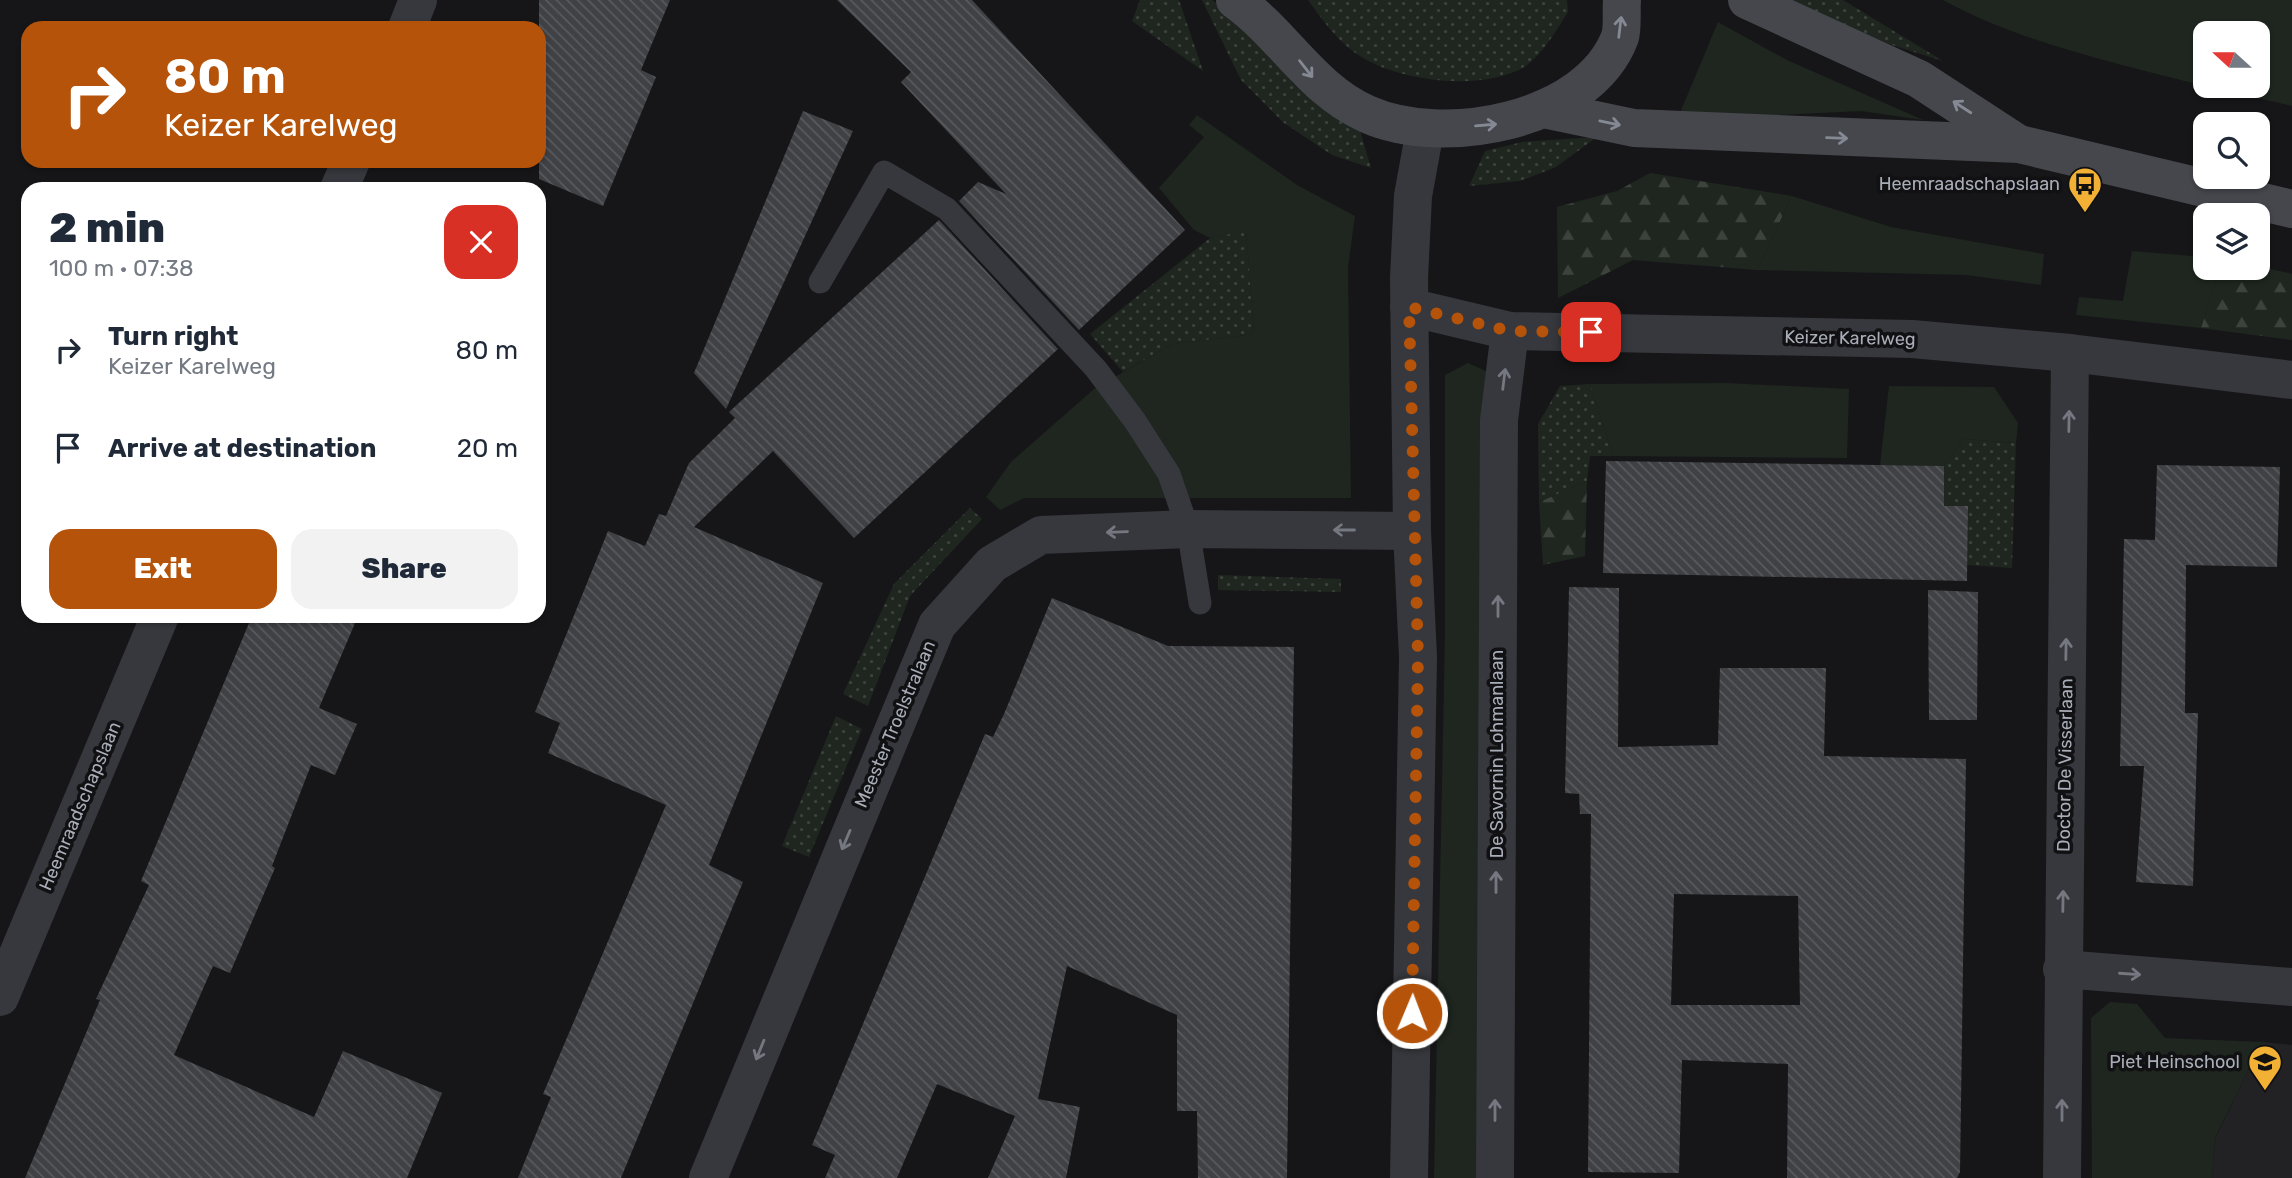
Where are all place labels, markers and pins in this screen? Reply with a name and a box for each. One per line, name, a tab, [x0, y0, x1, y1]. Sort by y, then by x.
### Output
bus stop icon: Heemraadschapslaan	[2066, 165, 2104, 214]
place label: Heemraadschapslaan	[1879, 173, 2060, 195]
pin	[1561, 302, 1621, 362]
school or university icon: Piet Heinschool	[2246, 1043, 2284, 1092]
place label: Piet Heinschool	[2109, 1051, 2240, 1073]

